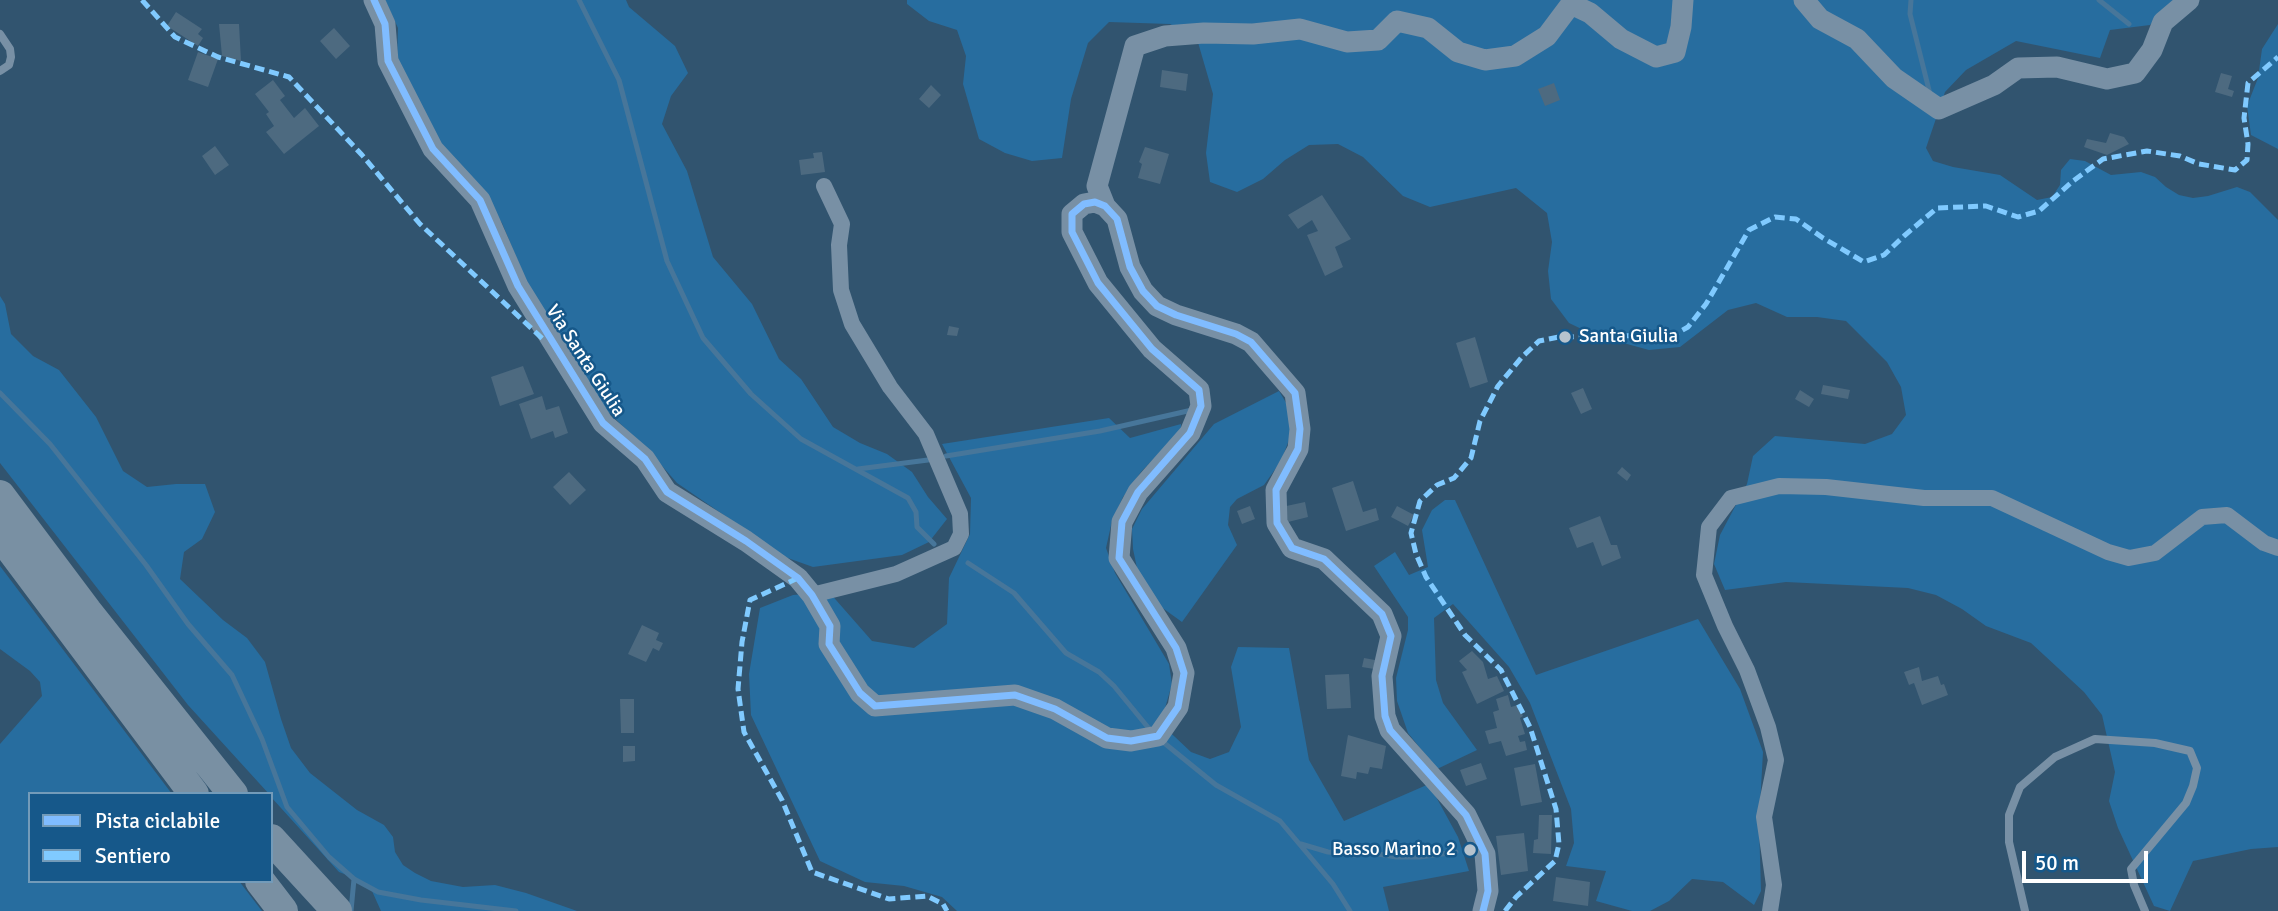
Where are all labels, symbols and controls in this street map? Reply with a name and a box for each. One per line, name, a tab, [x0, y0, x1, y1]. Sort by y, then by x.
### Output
street label: Via Santa Giulia	[540, 301, 630, 421]
place label: Santa Giulia	[1579, 326, 1678, 348]
marker: Santa Giulia	[1557, 329, 1573, 345]
legend	[28, 792, 273, 883]
text: Pista ciclabile	[95, 808, 220, 834]
scale bar	[2026, 838, 2152, 882]
place label: Basso Marino 2	[1332, 839, 1456, 861]
marker: Basso Marino 2	[1462, 842, 1478, 858]
text: Sentiero	[95, 843, 171, 869]
text: 50 m	[2035, 850, 2079, 876]

